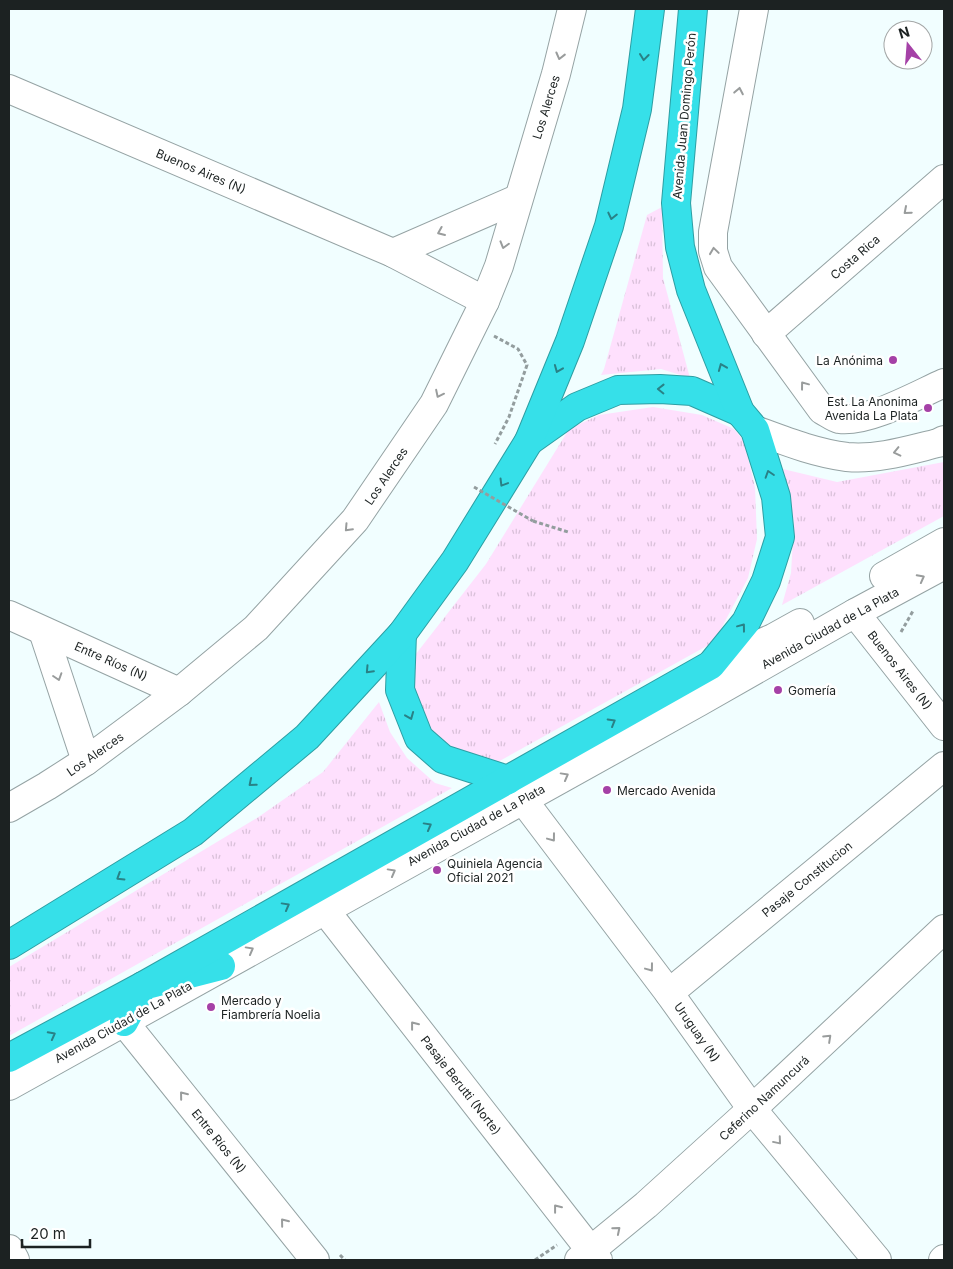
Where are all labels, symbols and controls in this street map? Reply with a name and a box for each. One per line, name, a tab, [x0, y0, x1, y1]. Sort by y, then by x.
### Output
north arrow	[883, 20, 933, 70]
text: N	[896, 22, 912, 42]
street label: Avenida Juan Domingo Perón	[669, 32, 699, 200]
one-way arrow	[555, 52, 566, 61]
one-way arrow	[639, 53, 649, 61]
street label: Los Alerces	[529, 73, 563, 141]
one-way arrow	[734, 87, 744, 96]
street label: Buenos Aires (N)	[154, 145, 248, 197]
one-way arrow	[904, 205, 913, 214]
one-way arrow	[607, 212, 618, 221]
one-way arrow	[437, 226, 446, 237]
street label: Costa Rica	[827, 231, 883, 283]
one-way arrow	[500, 241, 510, 249]
one-way arrow	[709, 247, 720, 255]
place label: La Anónima	[816, 353, 883, 368]
marker: La Anónima	[887, 354, 899, 366]
one-way arrow	[718, 363, 728, 371]
one-way arrow	[553, 365, 563, 373]
one-way arrow	[801, 381, 810, 391]
one-way arrow	[656, 384, 664, 395]
one-way arrow	[435, 389, 446, 398]
place label: Est. La Anonima Avenida La Plata	[825, 394, 918, 423]
marker: Est. La Anonima Avenida La Plata	[922, 402, 934, 414]
street label: Los Alerces	[361, 444, 411, 508]
one-way arrow	[893, 446, 902, 457]
one-way arrow	[765, 470, 775, 479]
one-way arrow	[500, 477, 510, 486]
one-way arrow	[345, 523, 354, 532]
one-way arrow	[915, 574, 924, 584]
street label: Avenida Ciudad de La Plata	[759, 584, 901, 672]
one-way arrow	[736, 623, 745, 633]
street label: Buenos Aires (N)	[865, 628, 935, 712]
street label: Entre Ríos (N)	[72, 638, 150, 684]
one-way arrow	[365, 665, 374, 674]
one-way arrow	[52, 672, 62, 681]
place label: Gomería	[788, 683, 836, 698]
marker: Gomería	[772, 684, 784, 696]
one-way arrow	[404, 711, 414, 720]
one-way arrow	[606, 718, 615, 728]
street label: Los Alerces	[64, 729, 126, 779]
one-way arrow	[559, 773, 568, 783]
one-way arrow	[249, 777, 258, 786]
street label: Avenida Ciudad de La Plata	[405, 781, 547, 869]
place label: Mercado Avenida	[617, 783, 716, 798]
marker: Mercado Avenida	[601, 784, 613, 796]
one-way arrow	[422, 822, 431, 832]
one-way arrow	[546, 832, 555, 842]
street label: Pasaje Constitucion	[759, 838, 855, 920]
place label: Quiniela Agencia Oficial 2021	[447, 856, 542, 885]
marker: Quiniela Agencia Oficial 2021	[431, 864, 443, 876]
one-way arrow	[387, 868, 396, 878]
one-way arrow	[116, 871, 125, 880]
one-way arrow	[281, 902, 290, 912]
one-way arrow	[244, 947, 253, 957]
one-way arrow	[645, 962, 653, 971]
street label: Avenida Ciudad de La Plata	[52, 978, 194, 1066]
place label: Mercado y Fiambrería Noelia	[221, 993, 320, 1022]
street label: Uruguay (N)	[671, 999, 723, 1065]
marker: Mercado y Fiambrería Noelia	[205, 1001, 217, 1013]
one-way arrow	[412, 1022, 420, 1031]
one-way arrow	[46, 1031, 55, 1041]
street label: Pasaje Berutti (Norte)	[418, 1033, 504, 1137]
one-way arrow	[822, 1035, 831, 1044]
street label: Ceferino Namuncurá	[716, 1052, 812, 1144]
one-way arrow	[180, 1092, 188, 1101]
street label: Entre Ríos (N)	[189, 1106, 249, 1176]
one-way arrow	[773, 1135, 782, 1144]
one-way arrow	[555, 1205, 563, 1214]
scale bar	[22, 1216, 90, 1248]
one-way arrow	[282, 1219, 290, 1228]
text: 20 m	[30, 1224, 66, 1243]
one-way arrow	[611, 1227, 620, 1236]

